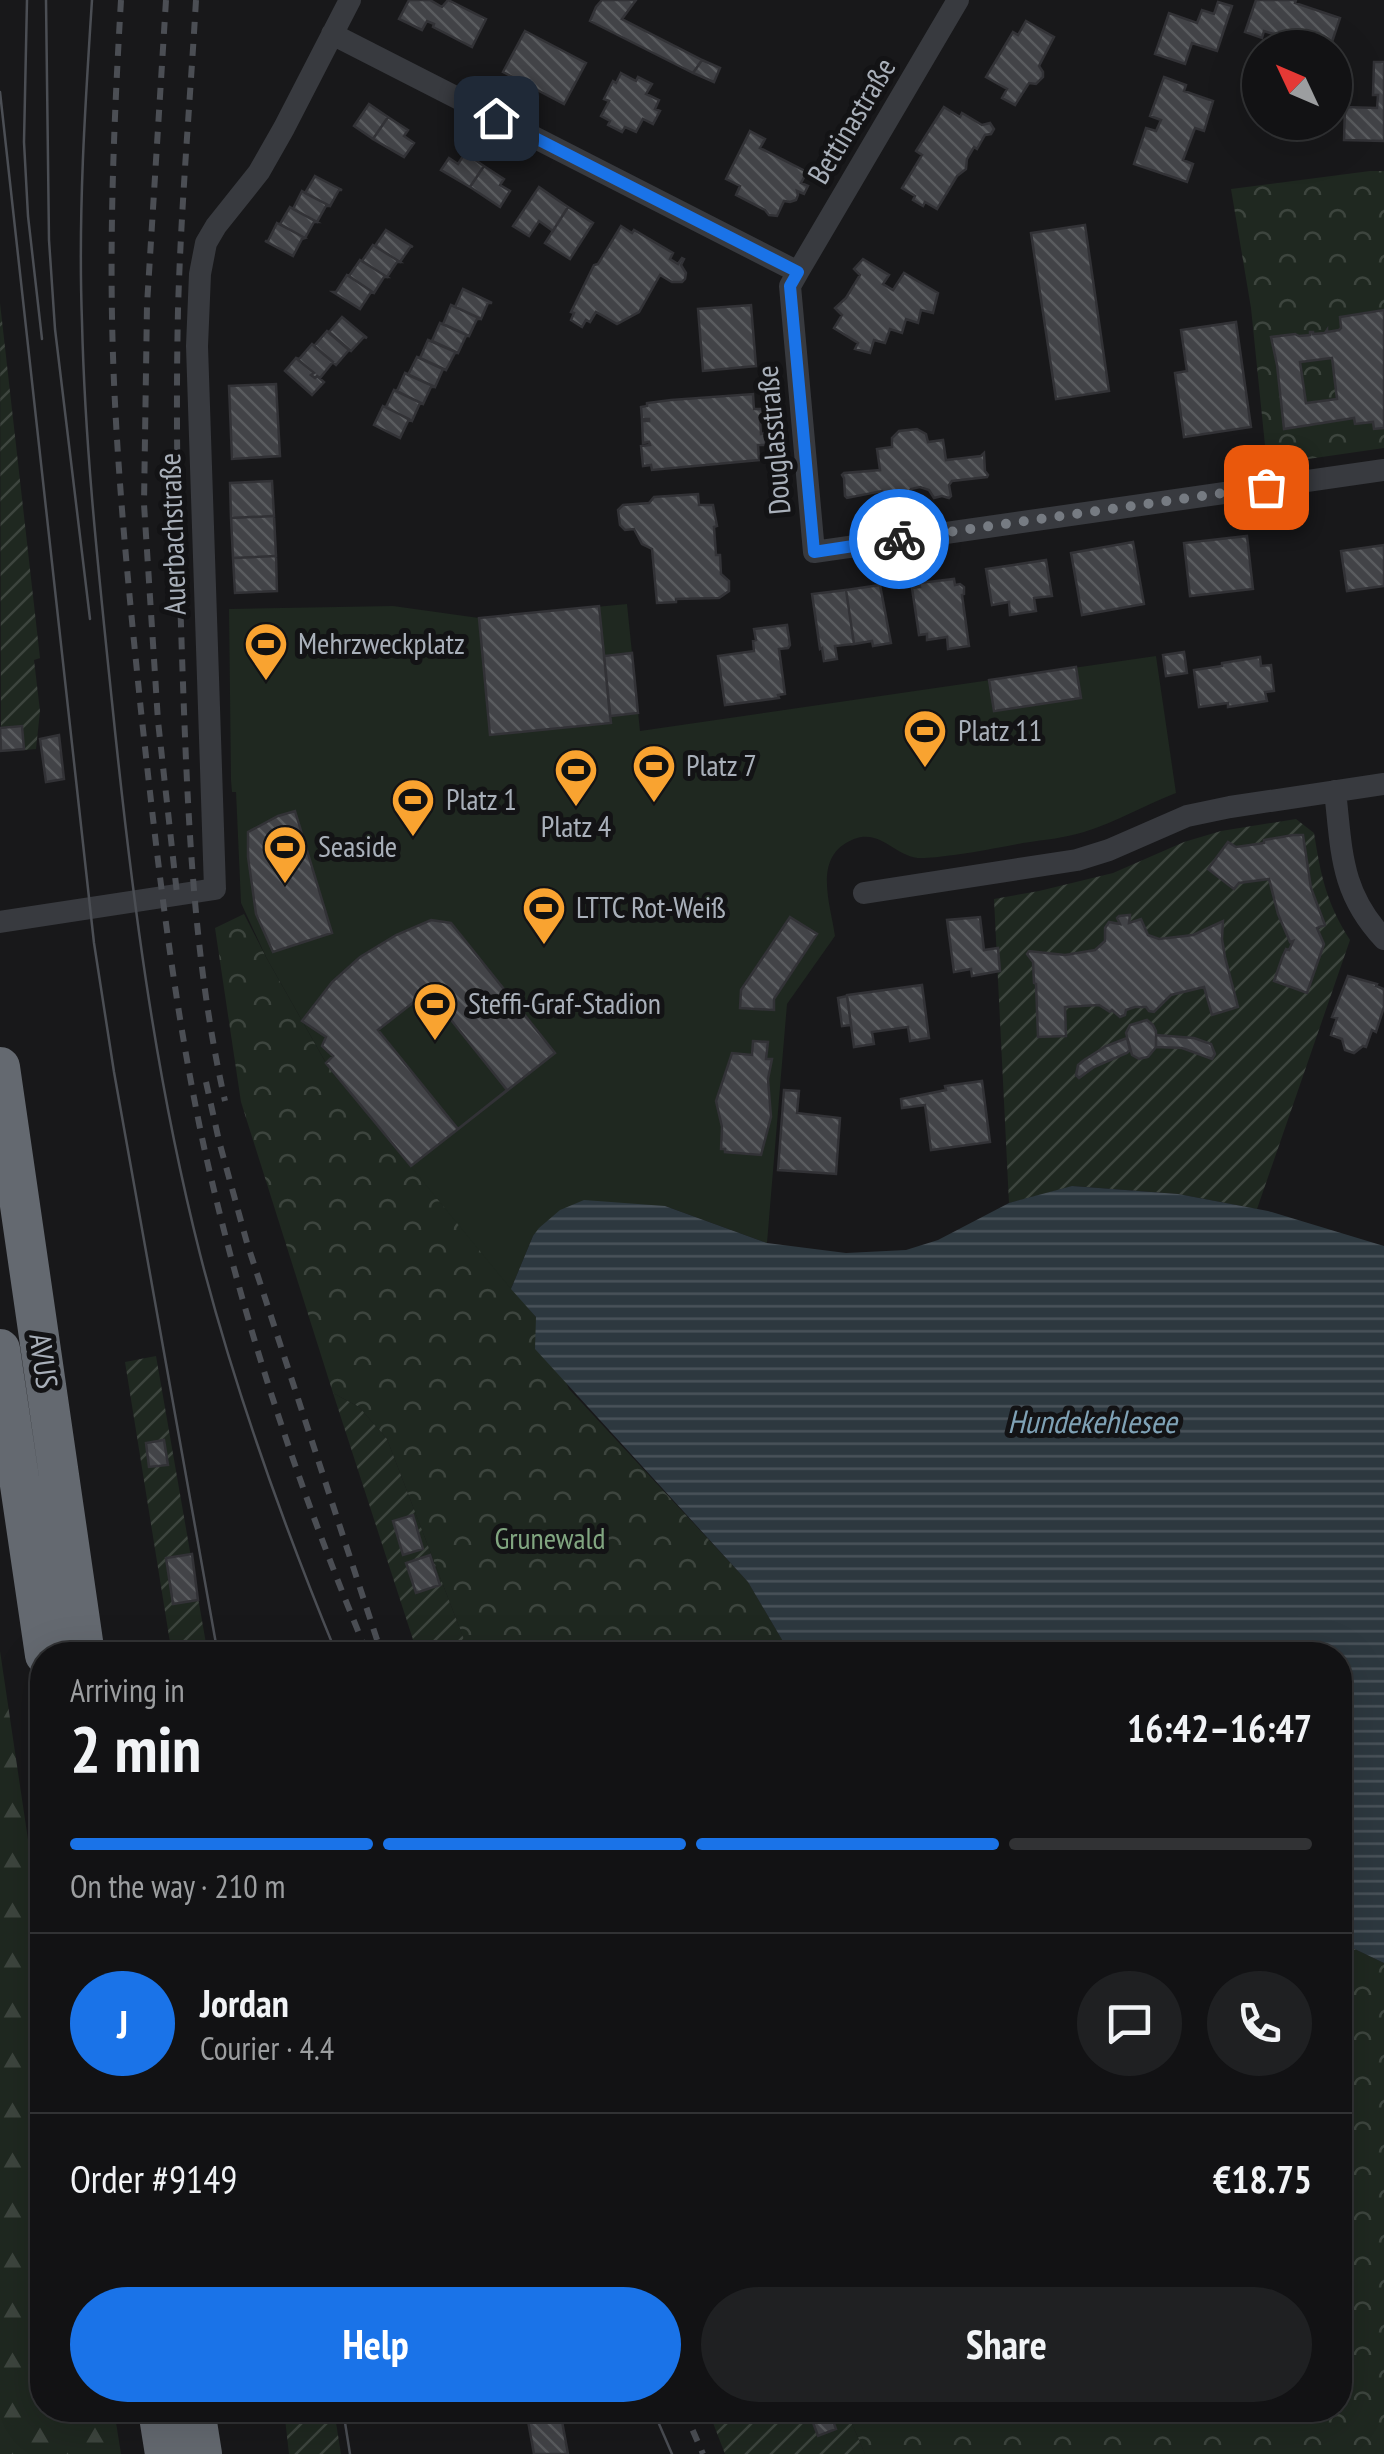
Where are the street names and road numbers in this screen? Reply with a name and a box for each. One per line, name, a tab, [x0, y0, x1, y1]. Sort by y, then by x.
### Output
street label: Bettinastraße	[798, 50, 904, 190]
street label: Douglasstraße	[747, 364, 798, 516]
street label: Auerbachstraße	[149, 452, 194, 616]
street label: AVUS	[21, 1331, 68, 1391]

